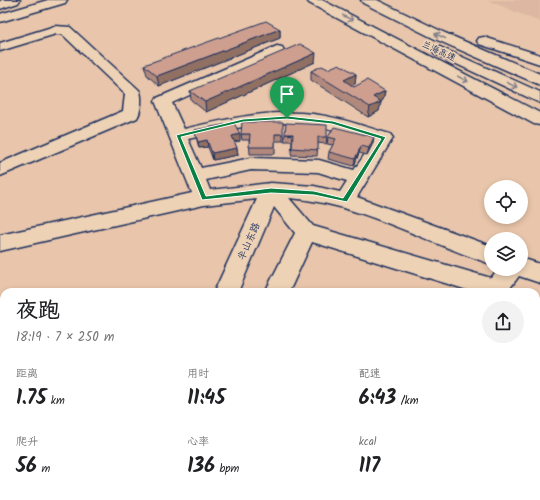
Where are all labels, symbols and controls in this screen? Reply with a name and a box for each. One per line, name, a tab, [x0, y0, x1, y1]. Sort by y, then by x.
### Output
one-way arrow	[342, 15, 354, 23]
one-way arrow	[435, 32, 447, 39]
street label: 兰海高速	[419, 37, 458, 66]
one-way arrow	[456, 76, 468, 83]
pin	[270, 77, 304, 118]
one-way arrow	[506, 82, 518, 89]
icon: arrive	[276, 83, 298, 105]
map controls	[484, 180, 528, 276]
button: locate	[484, 180, 528, 224]
street label: 半山东路	[233, 220, 264, 263]
button: layers	[484, 232, 528, 276]
text: 夜跑	[16, 294, 60, 329]
button: share	[482, 301, 524, 343]
text: 18:19 · 7 × 250 m	[16, 327, 114, 348]
text: 距离	[16, 365, 38, 383]
text: 用时	[187, 365, 209, 383]
text: 配速	[359, 365, 381, 383]
text: 1.75	[16, 383, 46, 415]
text: 11:45	[187, 383, 225, 415]
text: 6:43	[359, 383, 396, 415]
text: km	[46, 392, 65, 410]
text: /km	[396, 392, 419, 410]
text: 爬升	[16, 433, 38, 451]
text: 心率	[187, 433, 209, 451]
text: kcal	[359, 433, 377, 451]
text: 56	[16, 451, 37, 483]
text: 136	[187, 451, 215, 483]
text: 117	[359, 451, 380, 483]
text: m	[37, 460, 50, 478]
text: bpm	[215, 460, 239, 478]

